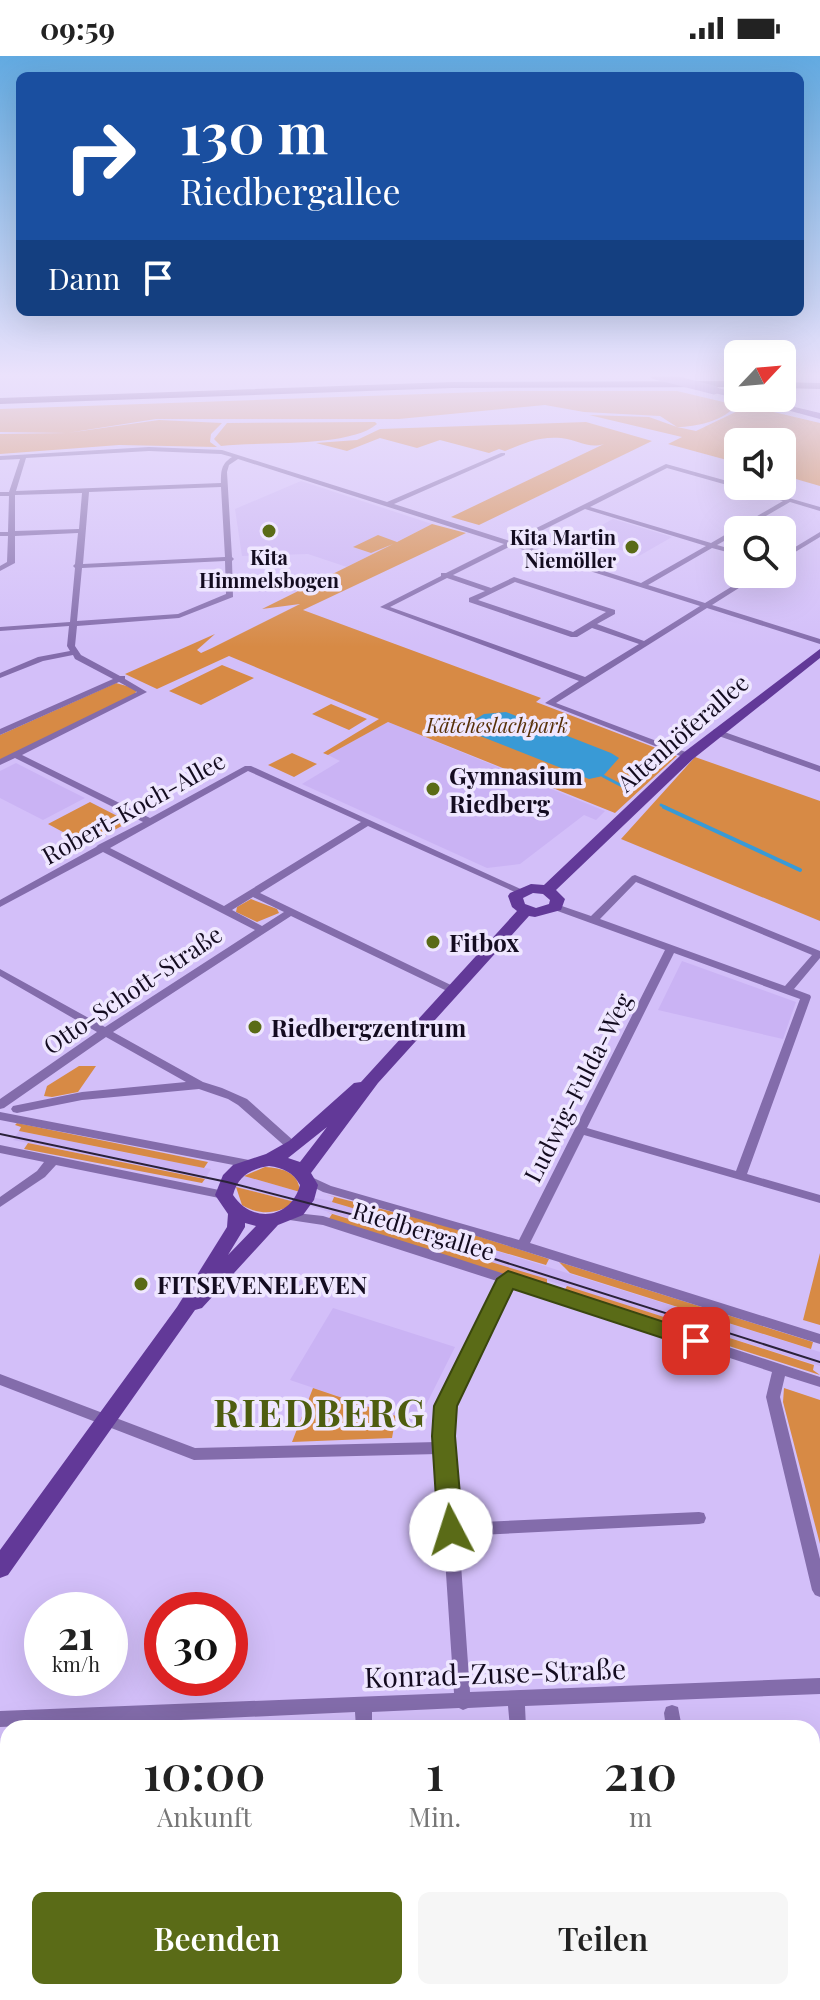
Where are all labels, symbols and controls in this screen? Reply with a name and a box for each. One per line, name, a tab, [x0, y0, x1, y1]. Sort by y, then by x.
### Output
text: 09:59	[40, 8, 115, 48]
text: 130 m	[180, 94, 328, 169]
icon: right	[48, 104, 152, 208]
text: Riedbergallee	[180, 166, 401, 214]
icon: arrive	[136, 256, 180, 300]
text: Dann	[48, 258, 120, 298]
north arrow	[724, 340, 796, 412]
map controls	[724, 340, 796, 588]
button: sound	[724, 428, 796, 500]
button: search	[724, 516, 796, 588]
marker: Kita Himmelsbogen	[260, 522, 278, 540]
place label: Kita Martin Niemöller	[510, 523, 617, 573]
marker: Kita Martin Niemöller	[623, 538, 641, 556]
place label: Kita Himmelsbogen	[199, 543, 340, 593]
street label: Altenhöferallee	[609, 666, 755, 799]
park label: Kätcheslachpark	[425, 711, 568, 738]
street label: Robert-Koch-Allee	[36, 743, 230, 871]
place label: Gymnasium Riedberg	[449, 759, 583, 819]
marker: Gymnasium Riedberg	[424, 780, 442, 798]
street label: Otto-Schott-Straße	[36, 917, 228, 1061]
place label: Fitbox	[449, 926, 519, 958]
marker: Fitbox	[424, 933, 442, 951]
street label: Ludwig-Fulda-Weg	[515, 987, 639, 1187]
place label: Riedbergzentrum	[271, 1011, 466, 1043]
marker: Riedbergzentrum	[246, 1018, 264, 1036]
street label: Riedbergallee	[349, 1193, 499, 1267]
place label: FITSEVENELEVEN	[157, 1268, 367, 1300]
marker: FITSEVENELEVEN	[132, 1275, 150, 1293]
pin	[662, 1307, 730, 1375]
icon: arrive	[674, 1319, 718, 1363]
district label: RIEDBERG	[213, 1386, 427, 1437]
position arrow	[409, 1488, 493, 1572]
speed limit sign: 30	[144, 1592, 248, 1696]
text: 21	[58, 1607, 94, 1660]
street label: Konrad-Zuse-Straße	[363, 1649, 627, 1695]
text: km/h	[52, 1650, 100, 1677]
text: 10:00	[143, 1739, 266, 1803]
text: 1	[426, 1739, 444, 1803]
text: 210	[604, 1739, 677, 1803]
text: Ankunft	[157, 1799, 252, 1834]
text: Min.	[409, 1799, 461, 1834]
text: m	[629, 1799, 652, 1834]
button: Beenden	[32, 1892, 402, 1984]
button: Teilen	[418, 1892, 788, 1984]

